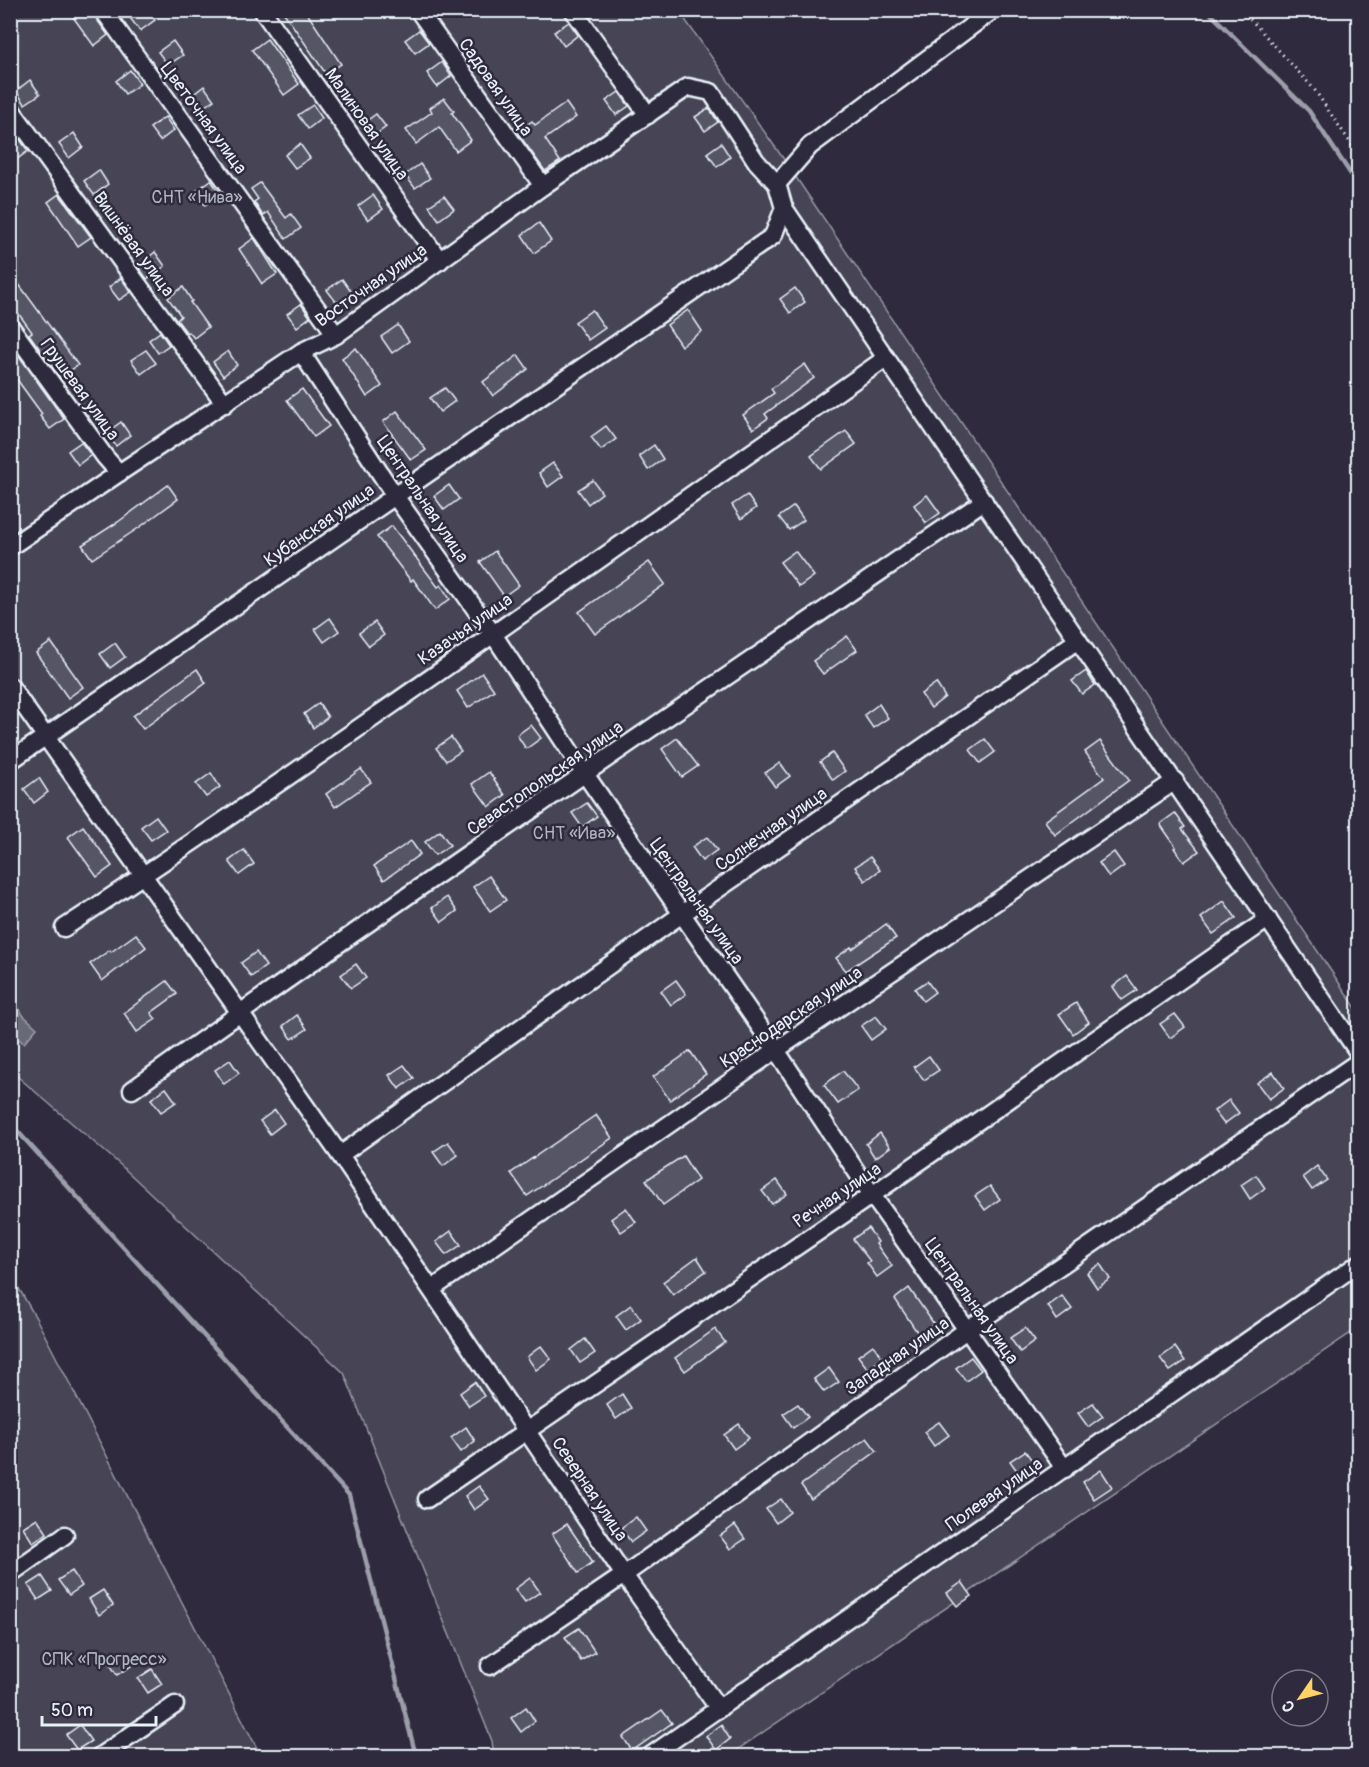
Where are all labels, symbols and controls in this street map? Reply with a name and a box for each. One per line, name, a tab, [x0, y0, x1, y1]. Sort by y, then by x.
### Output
street label: Садовая улица	[453, 34, 538, 141]
street label: Цветочная улица	[155, 58, 252, 179]
street label: Малиновая улица	[319, 64, 414, 185]
park label: СНТ «Нива»	[151, 186, 243, 209]
street label: Вишнёвая улица	[88, 187, 179, 301]
street label: Восточная улица	[311, 238, 432, 332]
street label: Грушевая улица	[35, 334, 124, 445]
street label: Центральная улица	[371, 431, 474, 567]
street label: Кубанская улица	[260, 479, 379, 572]
street label: Казачья улица	[414, 588, 517, 670]
street label: Севастопольская улица	[463, 716, 628, 841]
street label: Солнечная улица	[711, 782, 832, 877]
park label: СНТ «Ива»	[533, 822, 615, 845]
street label: Центральная улица	[644, 834, 749, 969]
street label: Краснодарская улица	[716, 961, 867, 1074]
street label: Речная улица	[789, 1158, 886, 1233]
street label: Центральная улица	[919, 1234, 1024, 1369]
street label: Западная улица	[841, 1312, 954, 1401]
street label: Северная улица	[546, 1433, 633, 1546]
street label: Полевая улица	[941, 1453, 1047, 1536]
park label: СПК «Прогресс»	[42, 1648, 167, 1671]
north arrow	[1270, 1668, 1330, 1728]
scale bar	[42, 1689, 156, 1727]
text: С	[1277, 1696, 1300, 1716]
text: 50 m	[51, 1699, 93, 1722]

